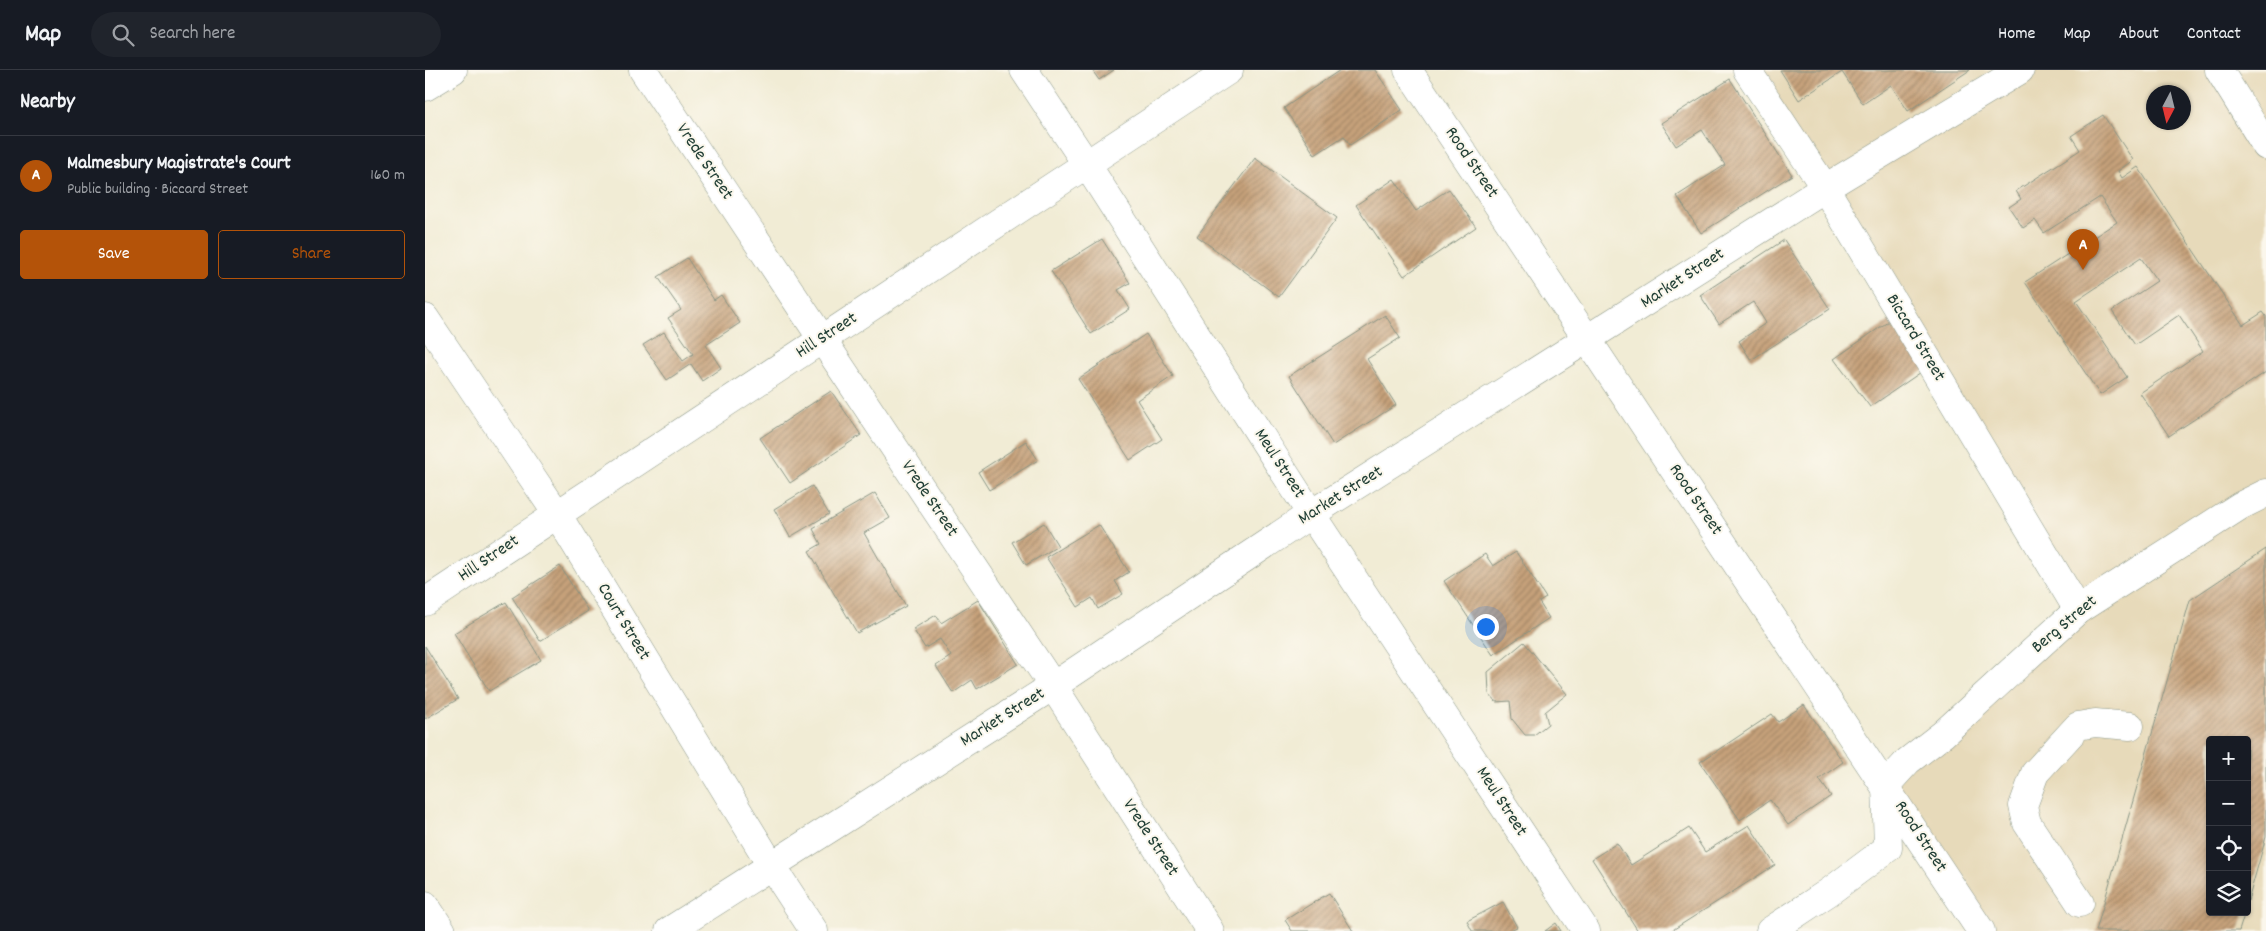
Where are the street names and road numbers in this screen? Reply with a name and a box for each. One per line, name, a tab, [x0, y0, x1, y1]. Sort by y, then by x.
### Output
street label: Vrede Street	[669, 119, 739, 206]
street label: Rood Street	[1438, 122, 1504, 204]
street label: Market Street	[1636, 242, 1730, 315]
street label: Biccard Street	[1879, 290, 1951, 387]
street label: Hill Street	[791, 307, 863, 365]
street label: Meul Street	[1247, 424, 1311, 504]
street label: Vrede Street	[894, 456, 964, 543]
street label: Rood Street	[1662, 459, 1728, 541]
street label: Market Street	[1294, 460, 1388, 532]
street label: Hill Street	[453, 529, 525, 589]
street label: Court Street	[590, 579, 656, 666]
street label: Berg Street	[2027, 590, 2104, 660]
street label: Market Street	[956, 682, 1050, 754]
street label: Meul Street	[1469, 762, 1533, 842]
street label: Vrede Street	[1116, 795, 1184, 882]
street label: Rood Street	[1887, 796, 1953, 878]

